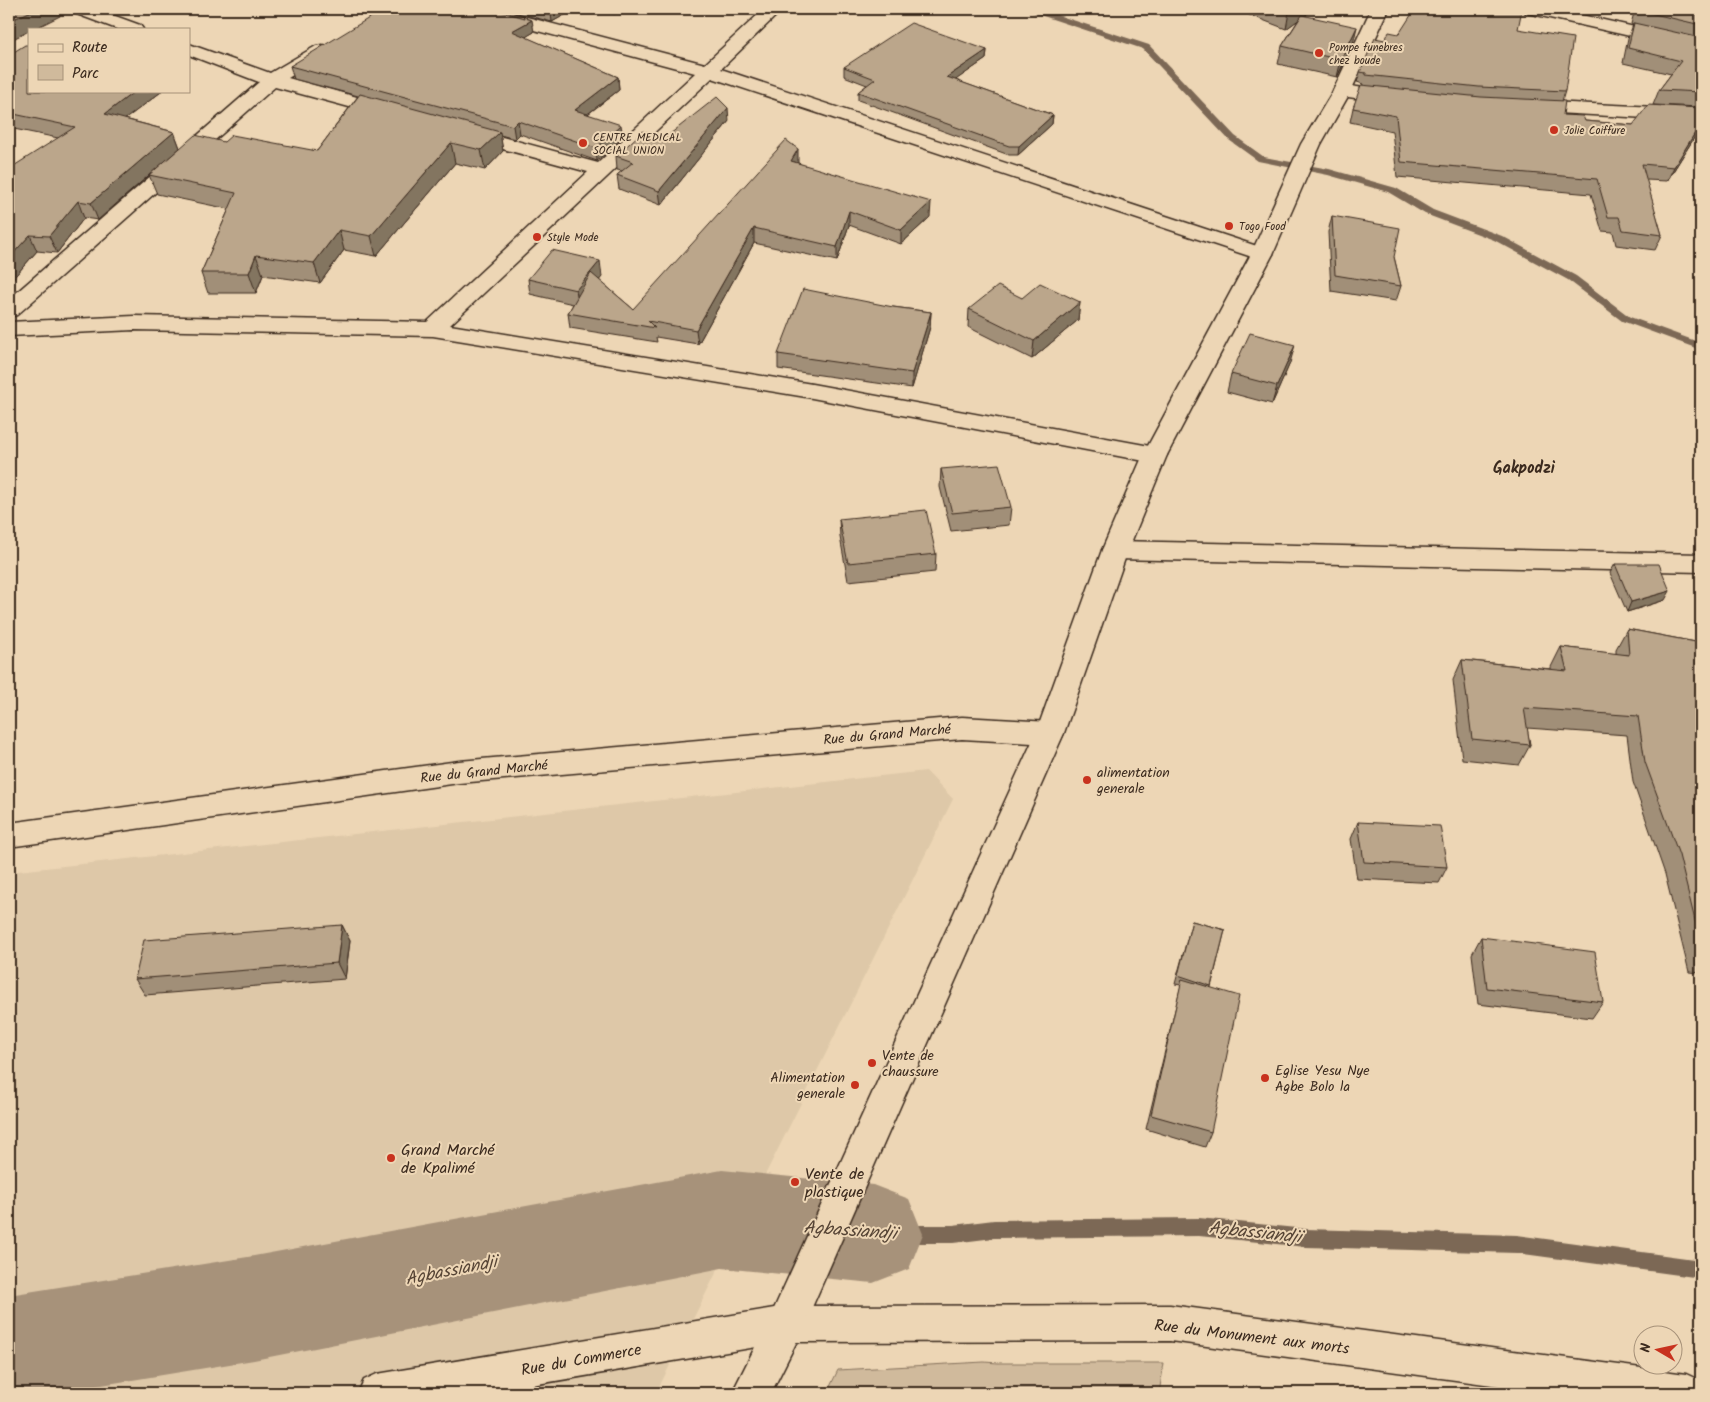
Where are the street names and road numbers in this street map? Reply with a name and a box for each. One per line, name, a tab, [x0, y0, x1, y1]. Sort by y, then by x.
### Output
street label: Rue du Grand Marché	[822, 718, 953, 752]
street label: Rue du Grand Marché	[419, 754, 550, 790]
street label: Rue du Monument aux morts	[1153, 1313, 1351, 1362]
street label: Rue du Commerce	[519, 1338, 643, 1383]

